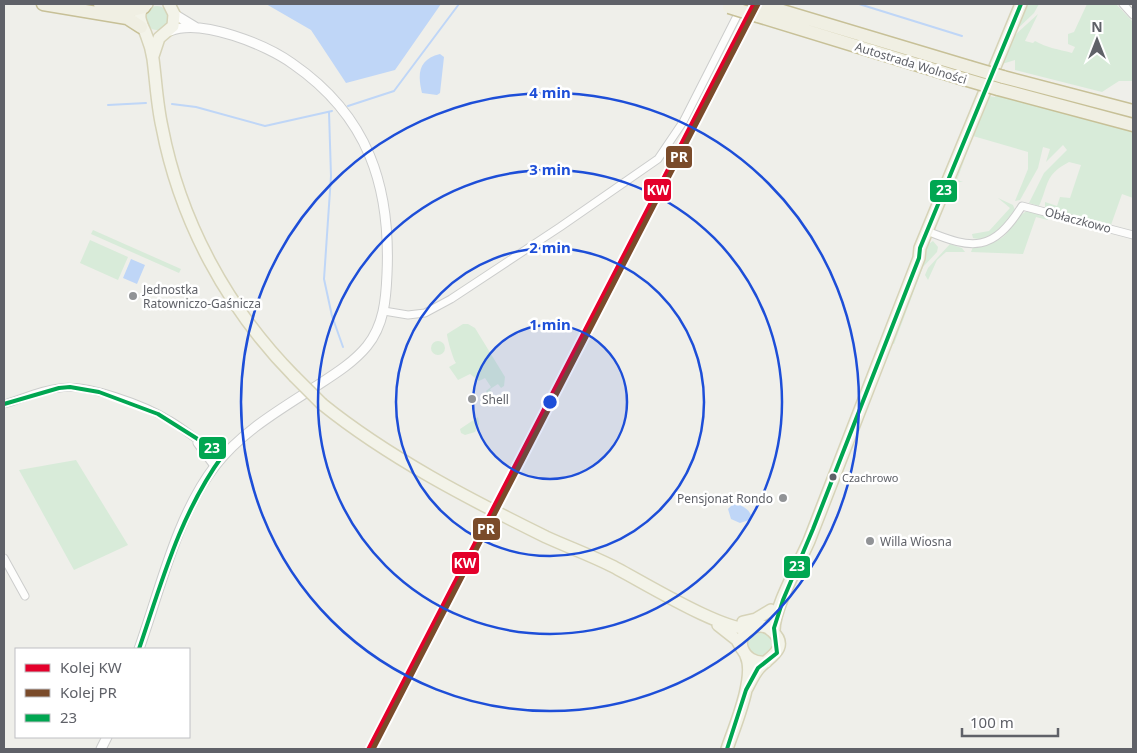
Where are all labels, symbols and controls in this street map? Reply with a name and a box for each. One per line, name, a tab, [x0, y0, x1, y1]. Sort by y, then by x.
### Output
north arrow	[1072, 15, 1122, 65]
text: N	[1091, 17, 1103, 36]
street label: Autostrada Wolności	[853, 38, 969, 88]
text: 4 min	[529, 82, 571, 102]
line badge: PR	[665, 145, 693, 169]
text: PR	[670, 147, 689, 166]
text: 3 min	[529, 159, 571, 179]
line badge: KW	[643, 178, 672, 202]
line badge: 23	[929, 179, 958, 203]
text: KW	[647, 180, 670, 199]
text: 23	[936, 180, 952, 199]
street label: Obłaczkowo	[1043, 203, 1113, 237]
text: 2 min	[529, 237, 571, 257]
place label: Jednostka Ratowniczo-Gaśnicza	[142, 281, 261, 312]
marker: Jednostka Ratowniczo-Gaśnicza	[127, 290, 139, 302]
text: 1 min	[529, 314, 571, 334]
place label: Shell	[482, 391, 509, 408]
marker: Shell	[466, 393, 478, 405]
centre of rings	[541, 393, 559, 411]
line badge: 23	[198, 436, 227, 460]
text: 23	[204, 438, 220, 457]
place label: Czachrowo	[842, 470, 899, 485]
marker: Czachrowo	[828, 472, 838, 482]
place label: Pensjonat Rondo	[677, 490, 773, 507]
marker: Pensjonat Rondo	[777, 492, 789, 504]
line badge: PR	[472, 517, 501, 541]
text: PR	[477, 519, 496, 538]
place label: Willa Wiosna	[880, 533, 952, 550]
marker: Willa Wiosna	[864, 535, 876, 547]
line badge: KW	[451, 551, 480, 575]
text: KW	[454, 553, 477, 572]
line badge: 23	[783, 555, 811, 579]
text: 23	[789, 556, 805, 575]
legend	[15, 648, 190, 738]
text: Kolej KW	[60, 657, 122, 677]
text: Kolej PR	[60, 682, 118, 702]
scale bar	[962, 706, 1058, 738]
text: 23	[60, 707, 77, 727]
text: 100 m	[970, 712, 1014, 732]

